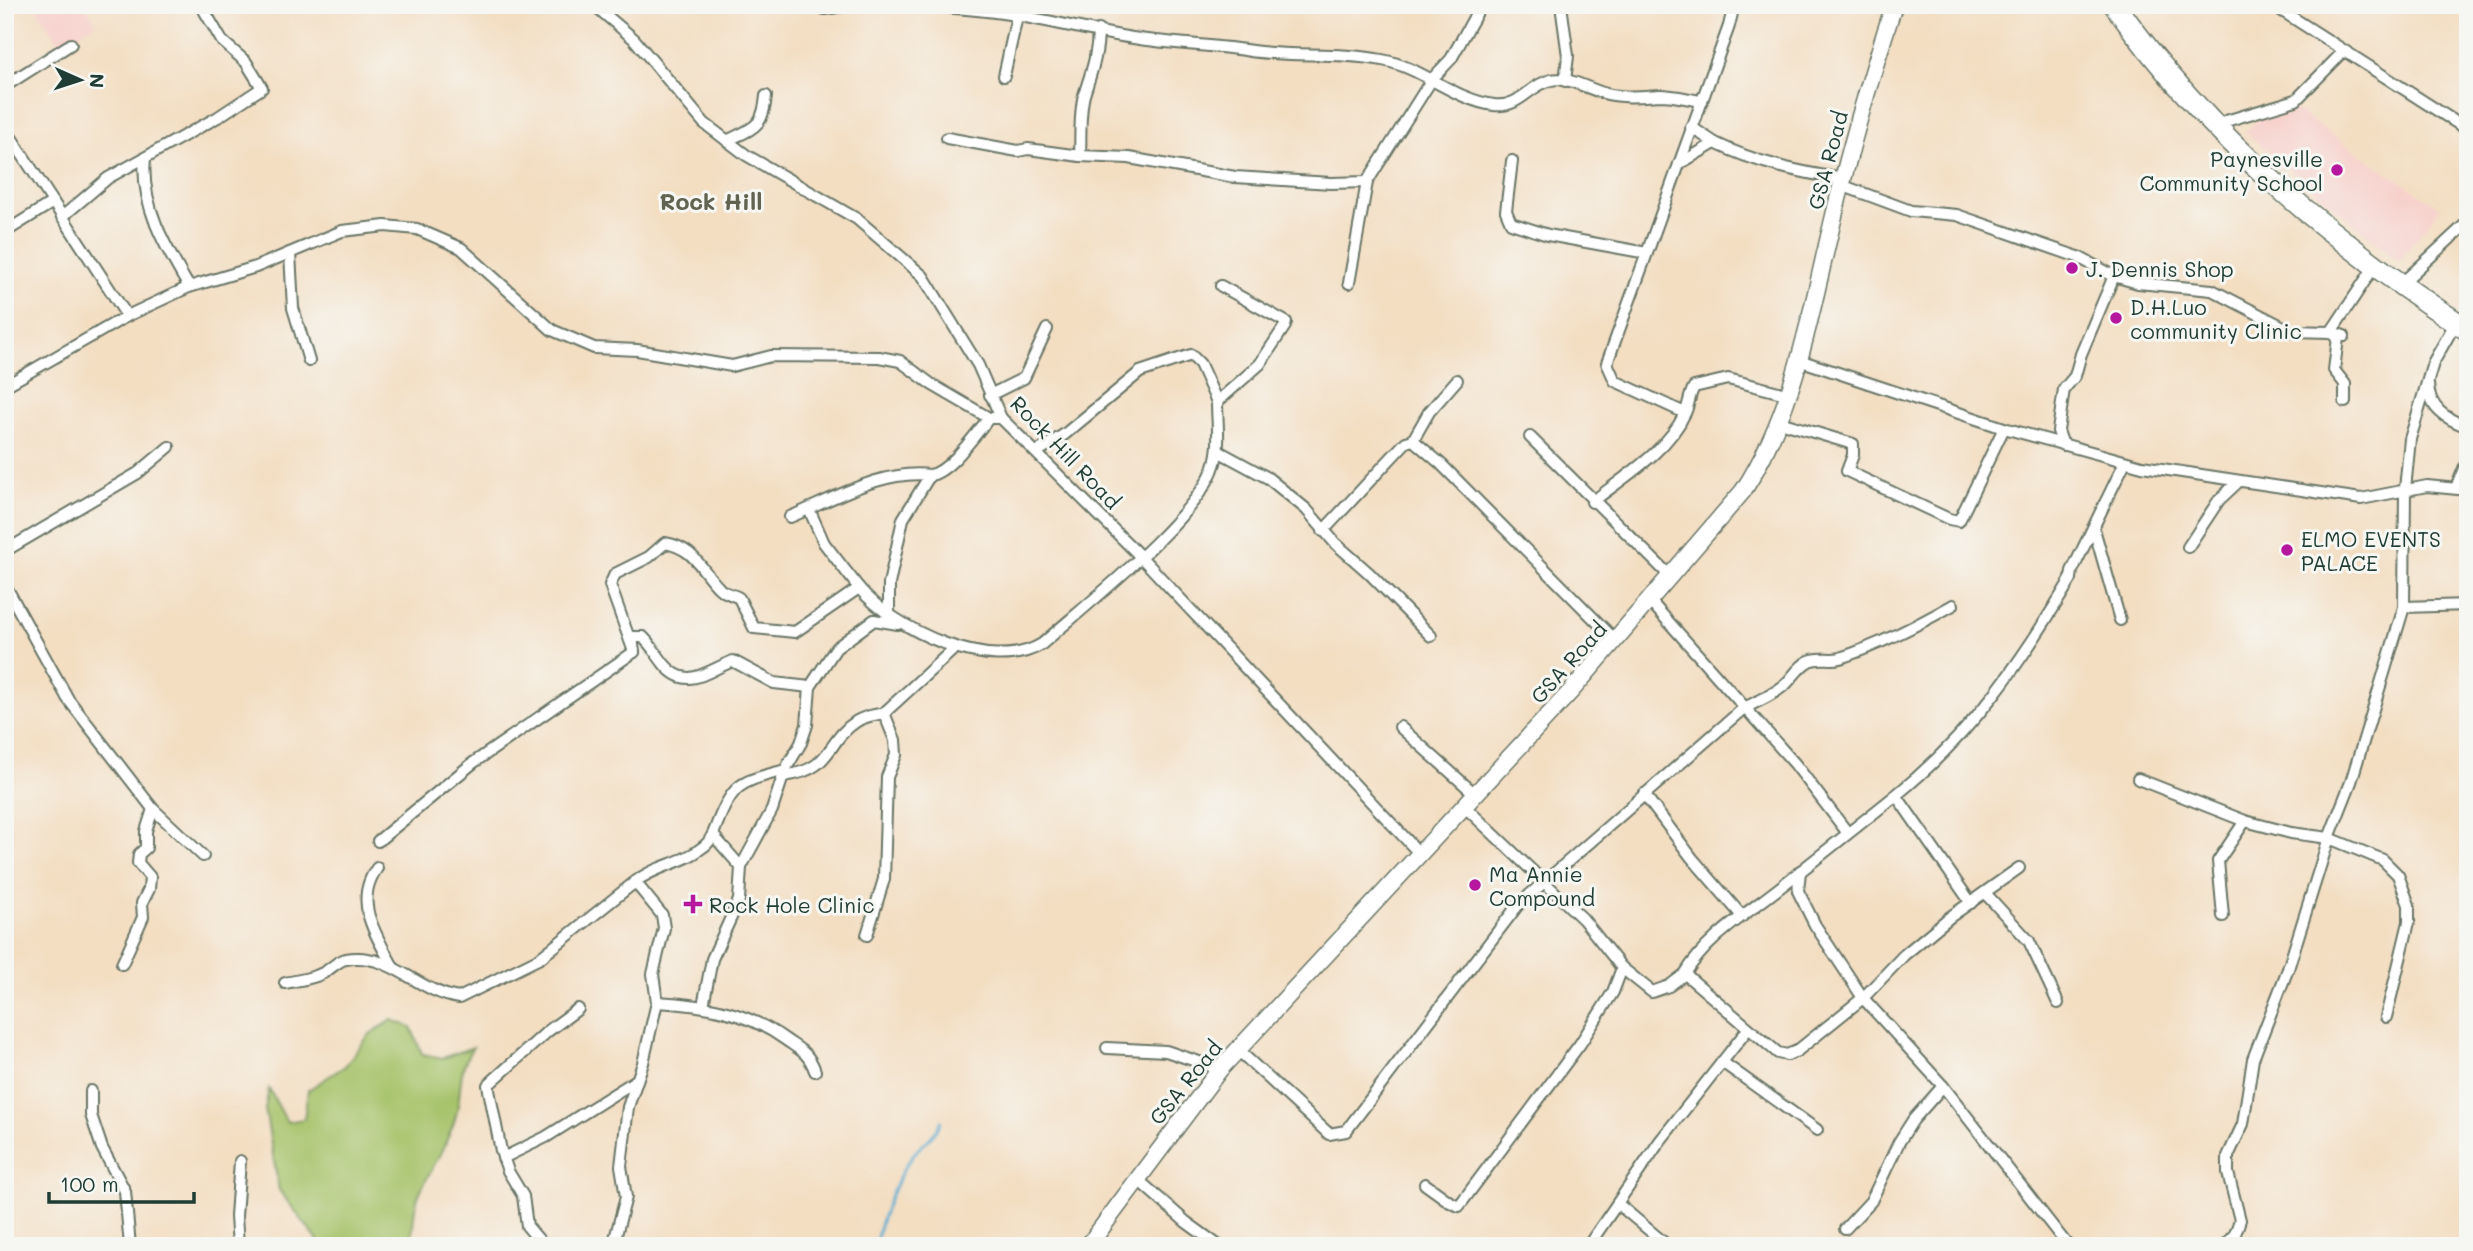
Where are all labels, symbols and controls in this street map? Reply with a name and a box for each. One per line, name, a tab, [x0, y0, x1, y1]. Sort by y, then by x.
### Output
north arrow	[46, 46, 116, 116]
text: N	[85, 73, 110, 89]
street label: GSA Road	[1801, 108, 1853, 212]
place label: Paynesville Community School	[2139, 145, 2323, 196]
marker: Paynesville Community School	[2329, 162, 2345, 178]
district label: Rock Hill	[659, 186, 763, 216]
place label: J. Dennis Shop	[2086, 255, 2234, 282]
marker: J. Dennis Shop	[2064, 260, 2080, 276]
place label: D.H.Luo community Clinic	[2130, 293, 2302, 344]
marker: D.H.Luo community Clinic	[2108, 310, 2124, 326]
street label: Rock Hill Road	[1005, 390, 1127, 514]
place label: ELMO EVENTS PALACE	[2301, 525, 2441, 576]
marker: ELMO EVENTS PALACE	[2279, 542, 2295, 558]
street label: GSA Road	[1524, 615, 1612, 709]
place label: Ma Annie Compound	[1489, 860, 1595, 911]
marker: Ma Annie Compound	[1467, 877, 1483, 893]
place label: Rock Hole Clinic	[709, 891, 875, 918]
marker: Rock Hole Clinic	[683, 894, 703, 914]
street label: GSA Road	[1143, 1034, 1227, 1130]
scale bar	[49, 1160, 194, 1204]
text: 100 m	[60, 1170, 119, 1197]

